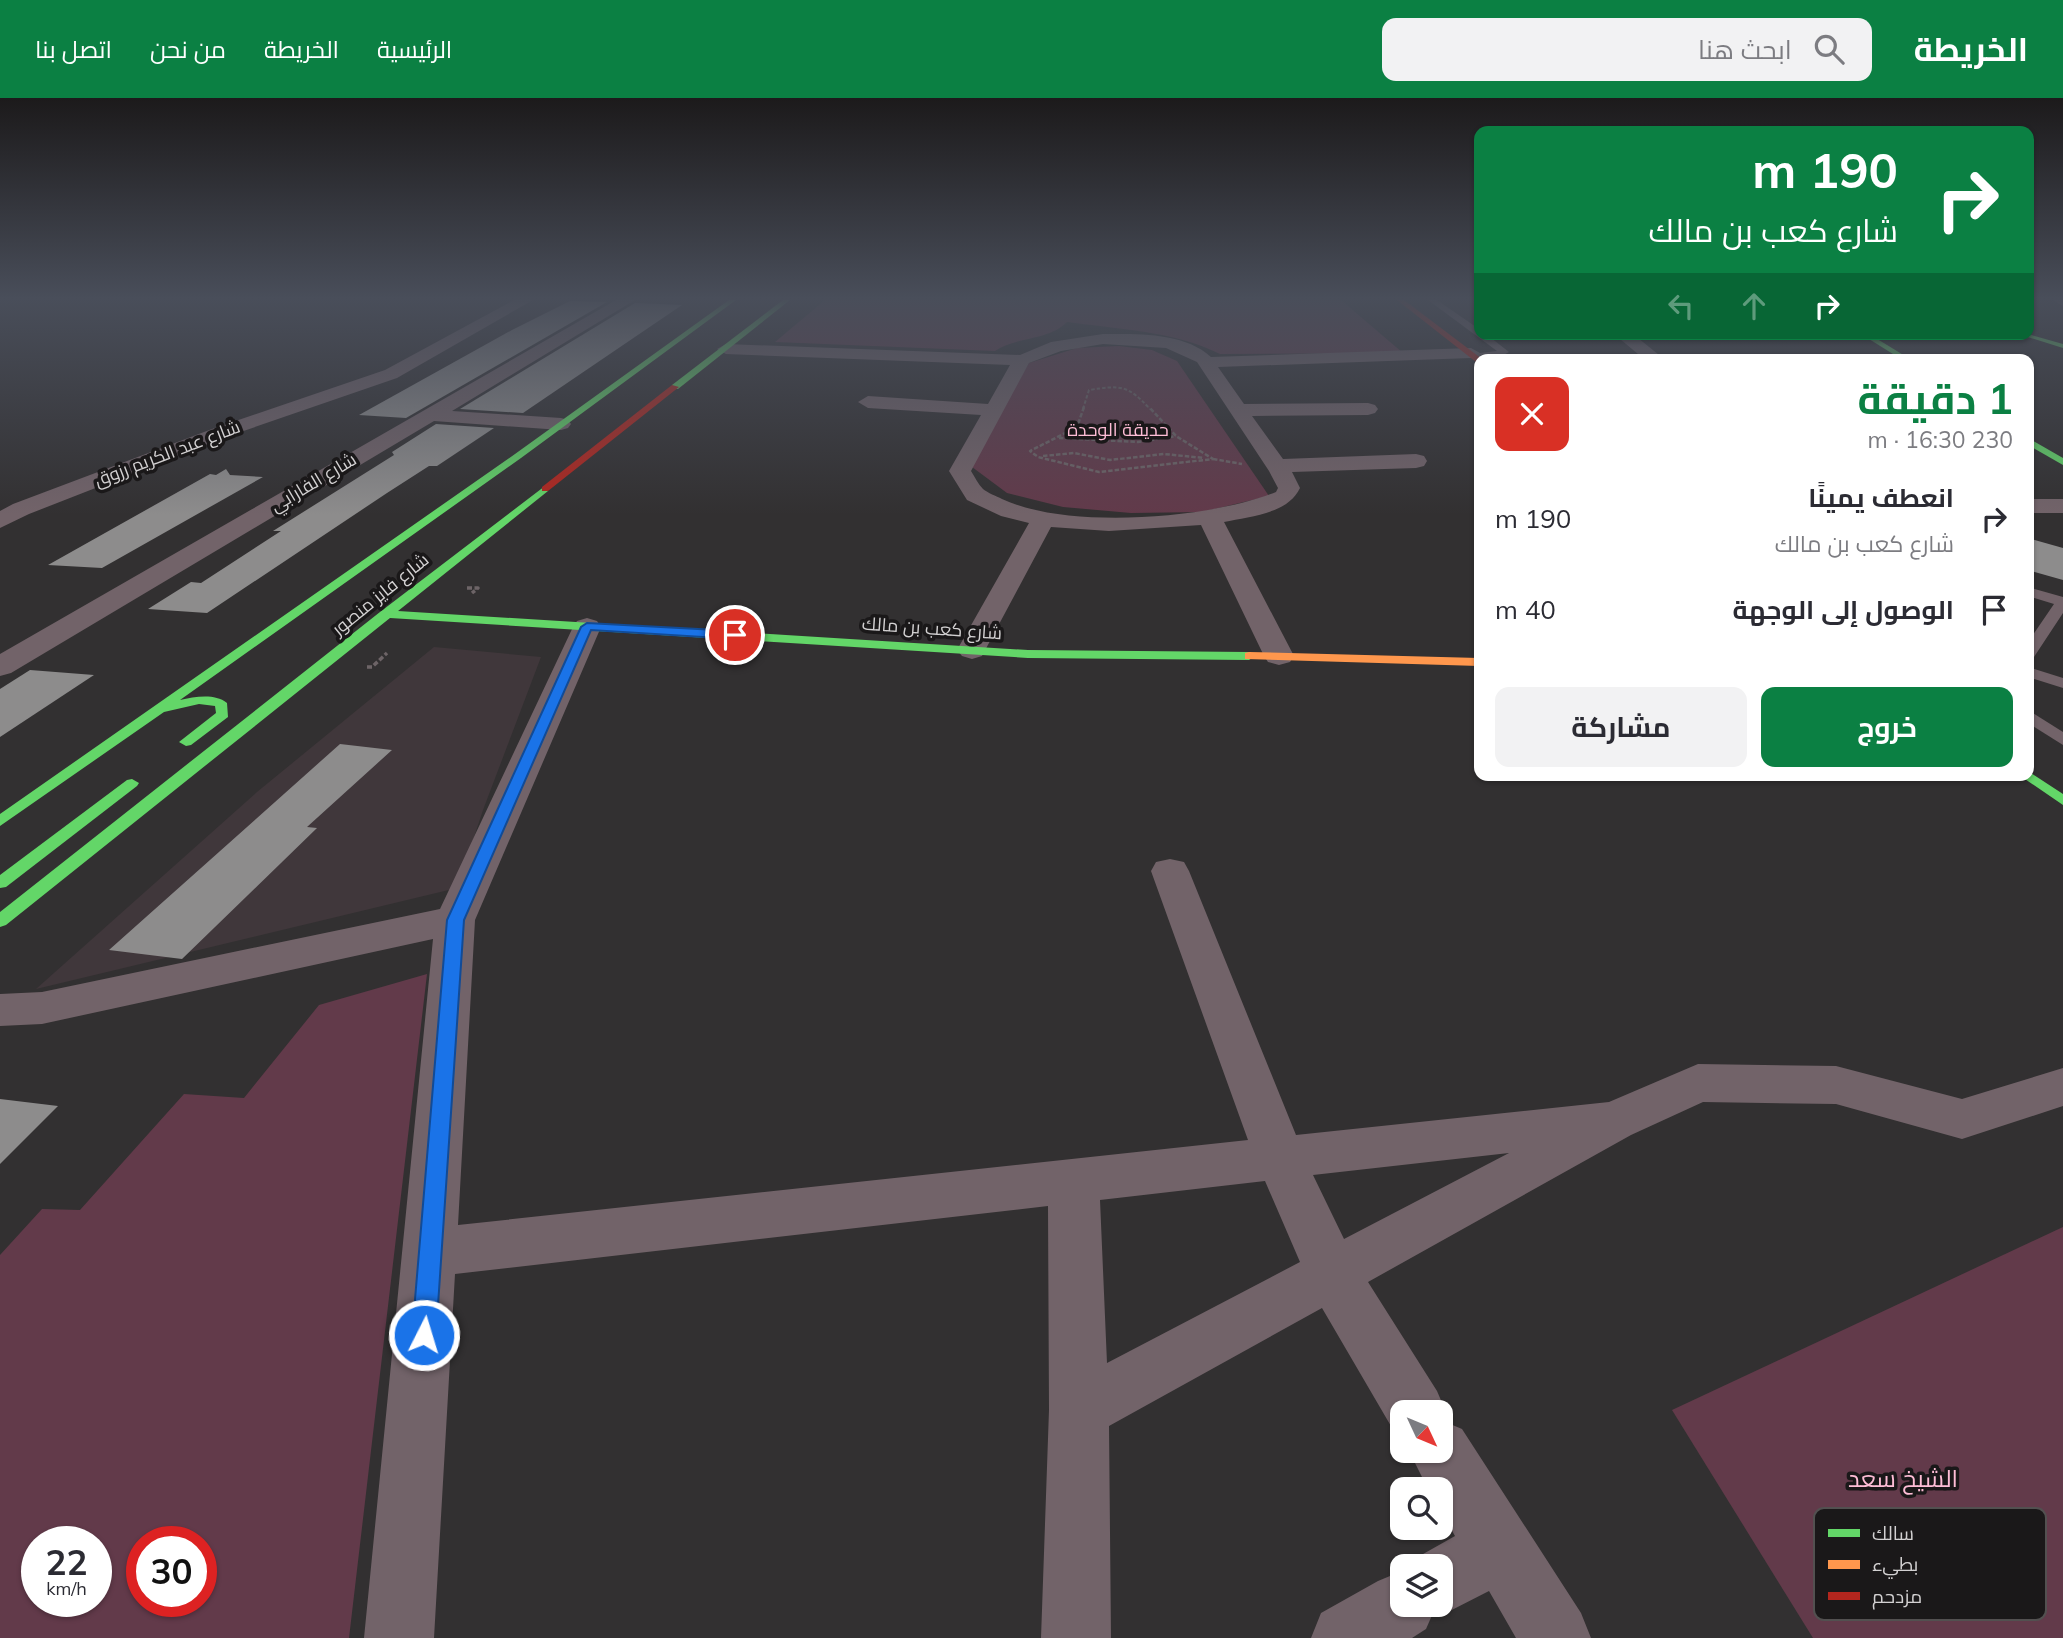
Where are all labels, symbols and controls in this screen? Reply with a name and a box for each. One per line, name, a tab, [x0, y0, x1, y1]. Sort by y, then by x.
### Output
search box	[1382, 18, 1872, 81]
text: الخريطة	[1914, 28, 2028, 69]
icon: search	[1810, 30, 1848, 68]
text: ابحث هنا	[1698, 33, 1792, 66]
text: اتصل بنا	[35, 34, 112, 64]
text: من نحن	[150, 34, 226, 64]
text: الخريطة	[264, 34, 339, 64]
text: الرئيسية	[377, 34, 452, 64]
text: 190 m	[1752, 139, 1898, 200]
icon: right	[1922, 154, 2013, 245]
text: شارع كعب بن مالك	[1649, 210, 1898, 250]
icon: left	[1662, 287, 1700, 325]
icon: ahead	[1735, 287, 1773, 325]
icon: right	[1808, 287, 1846, 325]
text: 1 دقيقة	[1858, 372, 2013, 425]
button: close	[1495, 377, 1569, 451]
street label: شارع عبد الكريم رزوق	[91, 415, 244, 492]
park label: حديقة الوحدة	[1067, 418, 1169, 441]
text: 230 m · 16:30	[1868, 425, 2013, 454]
street label: شارع الفارابي	[266, 447, 362, 519]
text: انعطف يمينًا	[1808, 481, 1954, 514]
icon: right	[1975, 500, 2013, 538]
text: 190 m	[1495, 502, 1571, 535]
text: شارع كعب بن مالك	[1775, 529, 1954, 558]
street label: شارع فايز منصور	[326, 548, 434, 641]
icon: arrive	[1975, 591, 2013, 629]
text: 40 m	[1495, 593, 1556, 626]
text: الوصول إلى الوجهة	[1733, 593, 1954, 626]
pin	[705, 605, 765, 665]
street label: شارع كعب بن مالك	[861, 612, 1003, 645]
icon: arrive	[716, 616, 754, 654]
button: مشاركة	[1495, 687, 1747, 767]
button: خروج	[1761, 687, 2013, 767]
position arrow	[387, 1298, 461, 1372]
north arrow	[1390, 1400, 1452, 1463]
map controls	[1390, 1400, 1453, 1617]
park label: الشيخ سعد	[1848, 1463, 1958, 1495]
button: search	[1390, 1477, 1453, 1540]
legend	[1814, 1508, 2046, 1620]
text: سالك	[1872, 1521, 1914, 1545]
speed limit sign: 30	[126, 1526, 217, 1617]
text: 22	[45, 1540, 88, 1584]
text: بطيء	[1872, 1552, 1918, 1579]
button: layers	[1390, 1554, 1453, 1617]
text: km/h	[46, 1577, 87, 1600]
text: مزدحم	[1872, 1584, 1922, 1610]

